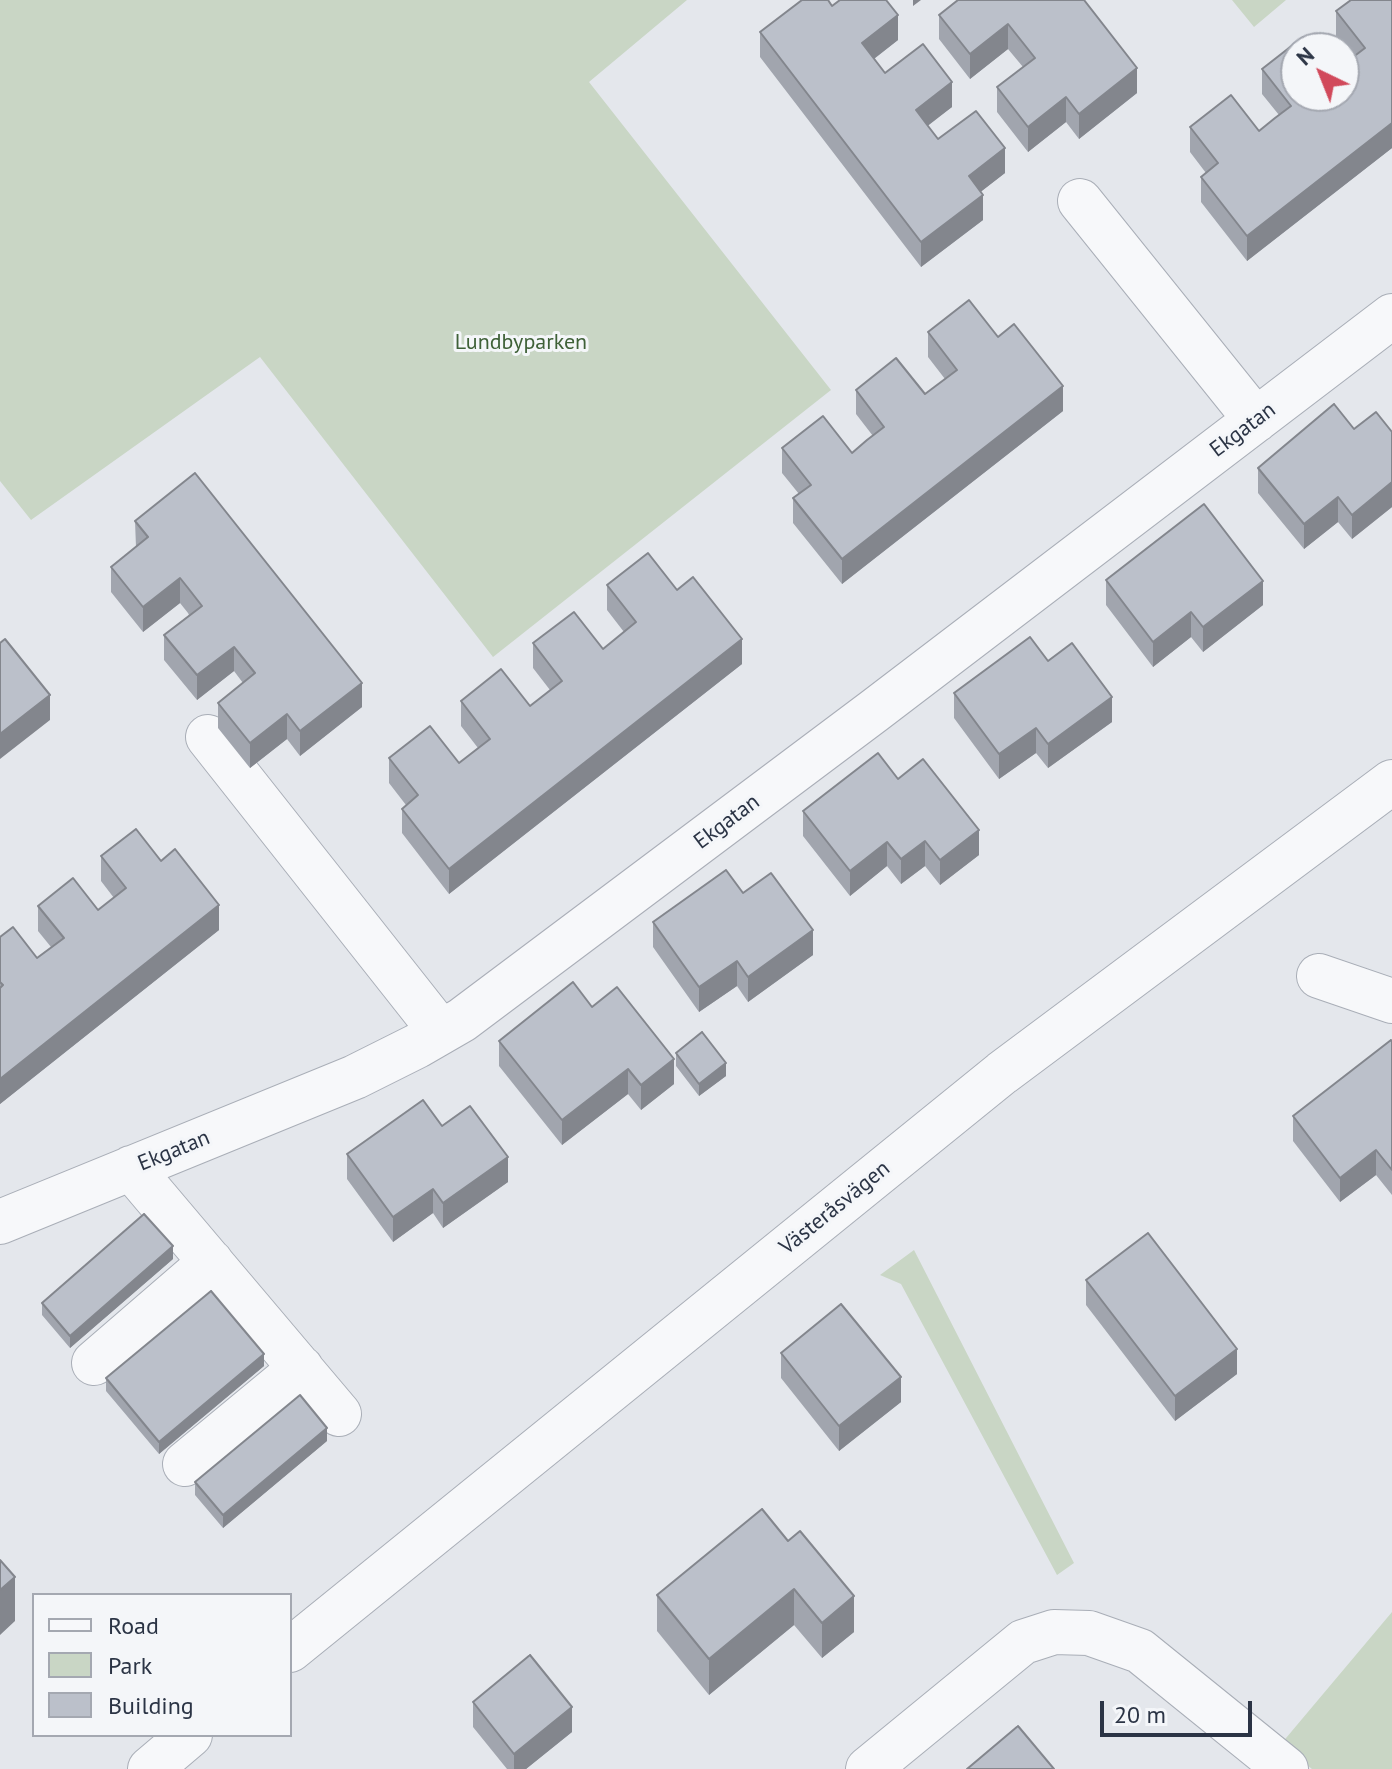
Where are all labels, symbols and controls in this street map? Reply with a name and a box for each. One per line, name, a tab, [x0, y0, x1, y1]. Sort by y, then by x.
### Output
north arrow	[1280, 32, 1360, 112]
text: N	[1290, 41, 1320, 71]
park label: Lundbyparken	[455, 330, 587, 356]
street label: Ekgatan	[1205, 397, 1281, 463]
street label: Ekgatan	[689, 789, 765, 855]
street label: Ekgatan	[134, 1125, 214, 1177]
street label: Västeråsvägen	[775, 1156, 895, 1260]
legend	[32, 1593, 292, 1737]
text: Road	[108, 1610, 159, 1641]
text: Park	[108, 1650, 152, 1681]
scale bar	[1104, 1685, 1256, 1735]
text: Building	[108, 1690, 194, 1721]
text: 20 m	[1114, 1699, 1166, 1730]

